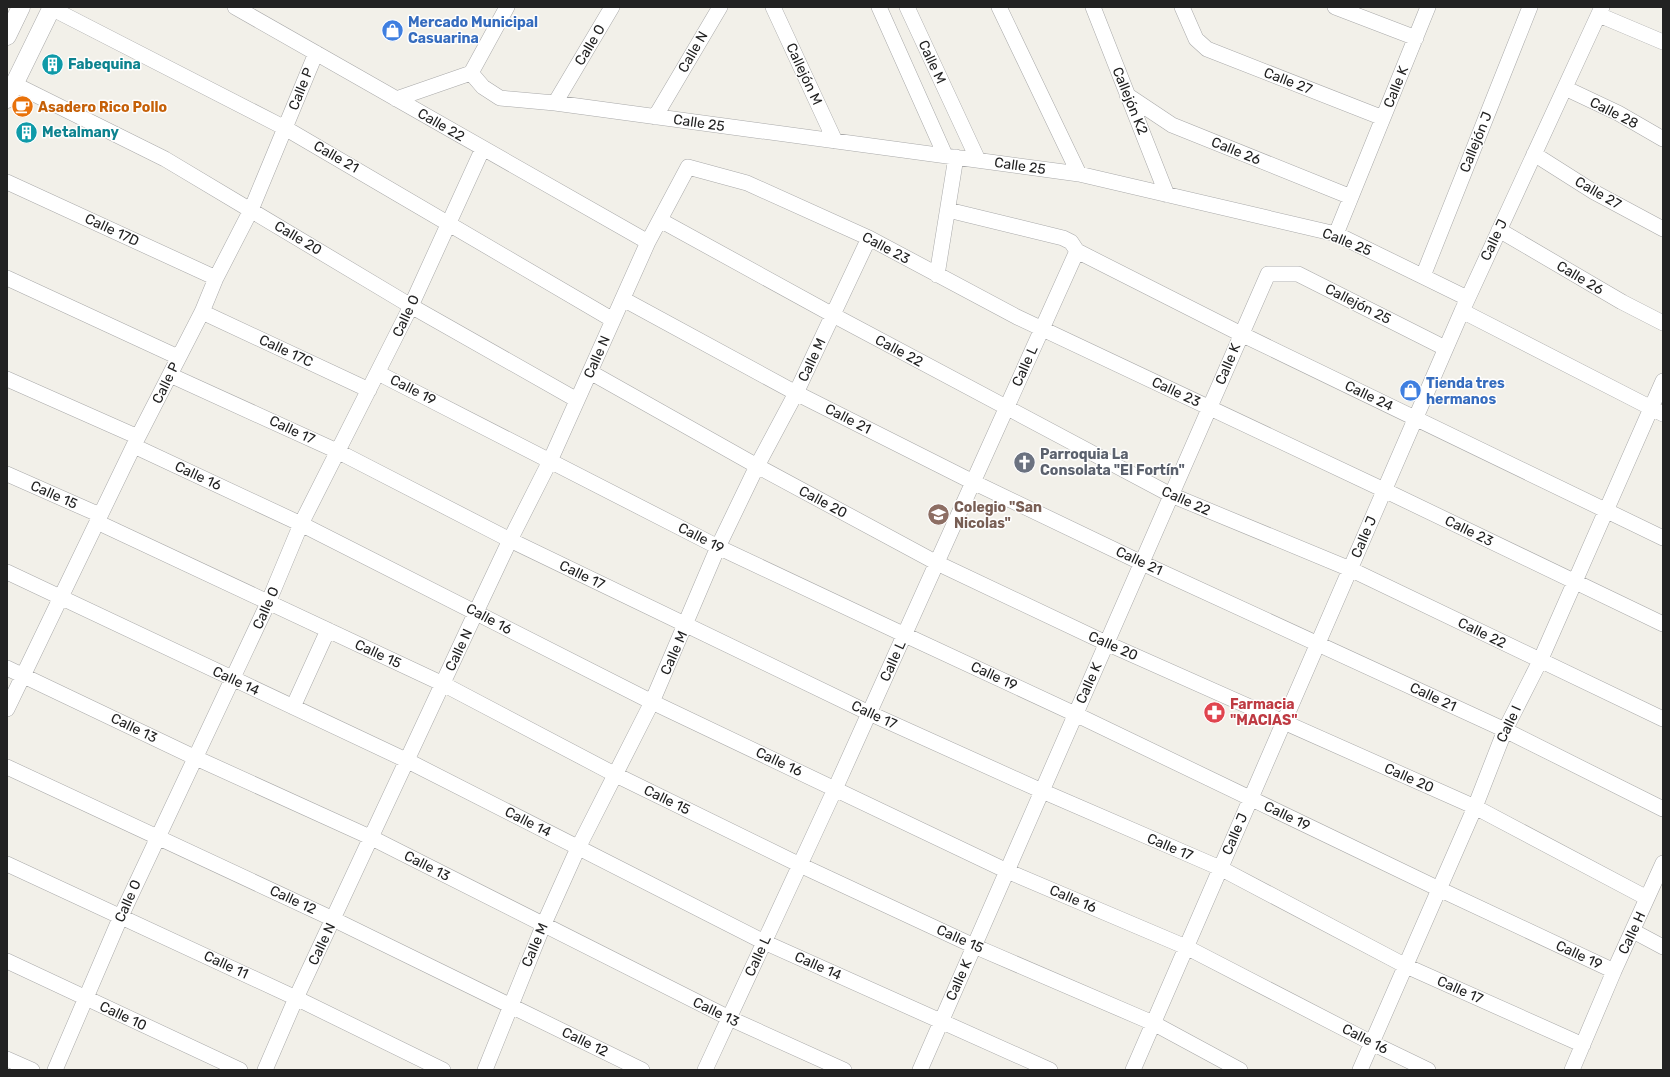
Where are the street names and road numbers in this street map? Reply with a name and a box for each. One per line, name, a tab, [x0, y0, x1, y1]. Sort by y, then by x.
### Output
street label: Calle O	[571, 22, 609, 68]
street label: Calle N	[674, 28, 712, 76]
street label: Calle M	[915, 37, 949, 87]
street label: Callejón M	[782, 40, 826, 108]
street label: Calle K	[1380, 63, 1412, 110]
street label: Calle 27	[1261, 64, 1315, 98]
street label: Calle P	[285, 65, 317, 113]
street label: Callejón K2	[1109, 65, 1151, 137]
street label: Calle 28	[1587, 94, 1641, 132]
street label: Calle 22	[414, 105, 468, 145]
street label: Callejón J	[1456, 109, 1496, 175]
street label: Calle 25	[672, 111, 726, 135]
street label: Calle 26	[1209, 133, 1263, 169]
street label: Calle 21	[310, 137, 362, 177]
street label: Calle 25	[993, 154, 1047, 178]
street label: Calle 27	[1572, 173, 1624, 213]
street label: Calle 17D	[82, 210, 142, 250]
street label: Calle J	[1477, 216, 1511, 264]
street label: Calle 20	[271, 217, 325, 259]
street label: Calle 25	[1320, 224, 1374, 260]
street label: Calle 23	[859, 228, 913, 268]
street label: Calle 26	[1553, 257, 1607, 299]
street label: Callejón 25	[1322, 280, 1394, 328]
street label: Calle O	[389, 292, 423, 340]
street label: Calle 17C	[256, 331, 316, 371]
street label: Calle 22	[872, 331, 926, 371]
street label: Calle N	[580, 333, 614, 381]
street label: Calle M	[795, 335, 829, 385]
street label: Calle K	[1212, 340, 1245, 387]
street label: Calle L	[1008, 343, 1042, 389]
street label: Calle P	[149, 359, 183, 407]
street label: Calle 19	[387, 371, 439, 409]
street label: Calle 23	[1149, 373, 1203, 411]
street label: Calle 24	[1342, 377, 1396, 415]
street label: Calle 21	[822, 400, 874, 438]
street label: Calle 17	[267, 412, 317, 448]
street label: Calle 16	[172, 458, 224, 494]
street label: Calle 15	[28, 477, 80, 513]
street label: Calle 20	[796, 482, 850, 522]
street label: Calle 22	[1159, 483, 1213, 519]
street label: Calle 23	[1442, 512, 1496, 550]
street label: Calle J	[1348, 513, 1380, 561]
street label: Calle 19	[675, 519, 727, 557]
street label: Calle 21	[1113, 543, 1165, 579]
street label: Calle 17	[557, 557, 607, 593]
street label: Calle O	[249, 584, 283, 632]
street label: Calle 16	[463, 600, 515, 638]
street label: Calle 22	[1455, 614, 1509, 652]
street label: Calle N	[442, 626, 476, 674]
street label: Calle M	[657, 628, 691, 678]
street label: Calle 20	[1086, 628, 1140, 664]
street label: Calle 15	[352, 636, 404, 672]
street label: Calle L	[876, 638, 910, 684]
street label: Calle 19	[968, 658, 1020, 694]
street label: Calle K	[1072, 659, 1106, 706]
street label: Calle 14	[210, 663, 262, 699]
street label: Calle 21	[1407, 679, 1459, 715]
street label: Calle 17	[849, 697, 899, 733]
street label: Calle I	[1493, 703, 1525, 745]
street label: Calle 13	[108, 710, 160, 746]
street label: Calle 16	[753, 744, 805, 780]
street label: Calle 20	[1382, 760, 1436, 796]
street label: Calle 15	[641, 782, 693, 818]
street label: Calle 19	[1261, 798, 1313, 834]
street label: Calle 14	[502, 803, 554, 841]
street label: Calle J	[1219, 810, 1251, 858]
street label: Calle 17	[1144, 830, 1196, 864]
street label: Calle 13	[401, 847, 453, 885]
street label: Calle O	[111, 877, 145, 925]
street label: Calle 16	[1047, 881, 1099, 917]
street label: Calle 12	[267, 882, 319, 918]
street label: Calle H	[1615, 909, 1649, 957]
street label: Calle N	[305, 920, 339, 968]
street label: Calle M	[518, 920, 552, 970]
street label: Calle 15	[934, 921, 986, 957]
street label: Calle L	[741, 933, 775, 979]
street label: Calle 19	[1553, 937, 1605, 973]
street label: Calle 11	[201, 947, 251, 983]
street label: Calle 14	[792, 948, 844, 984]
street label: Calle K	[942, 956, 976, 1003]
street label: Calle 17	[1434, 972, 1486, 1008]
street label: Calle 13	[690, 994, 742, 1030]
street label: Calle 10	[97, 998, 149, 1034]
street label: Calle 16	[1339, 1020, 1391, 1058]
street label: Calle 12	[559, 1024, 611, 1060]

